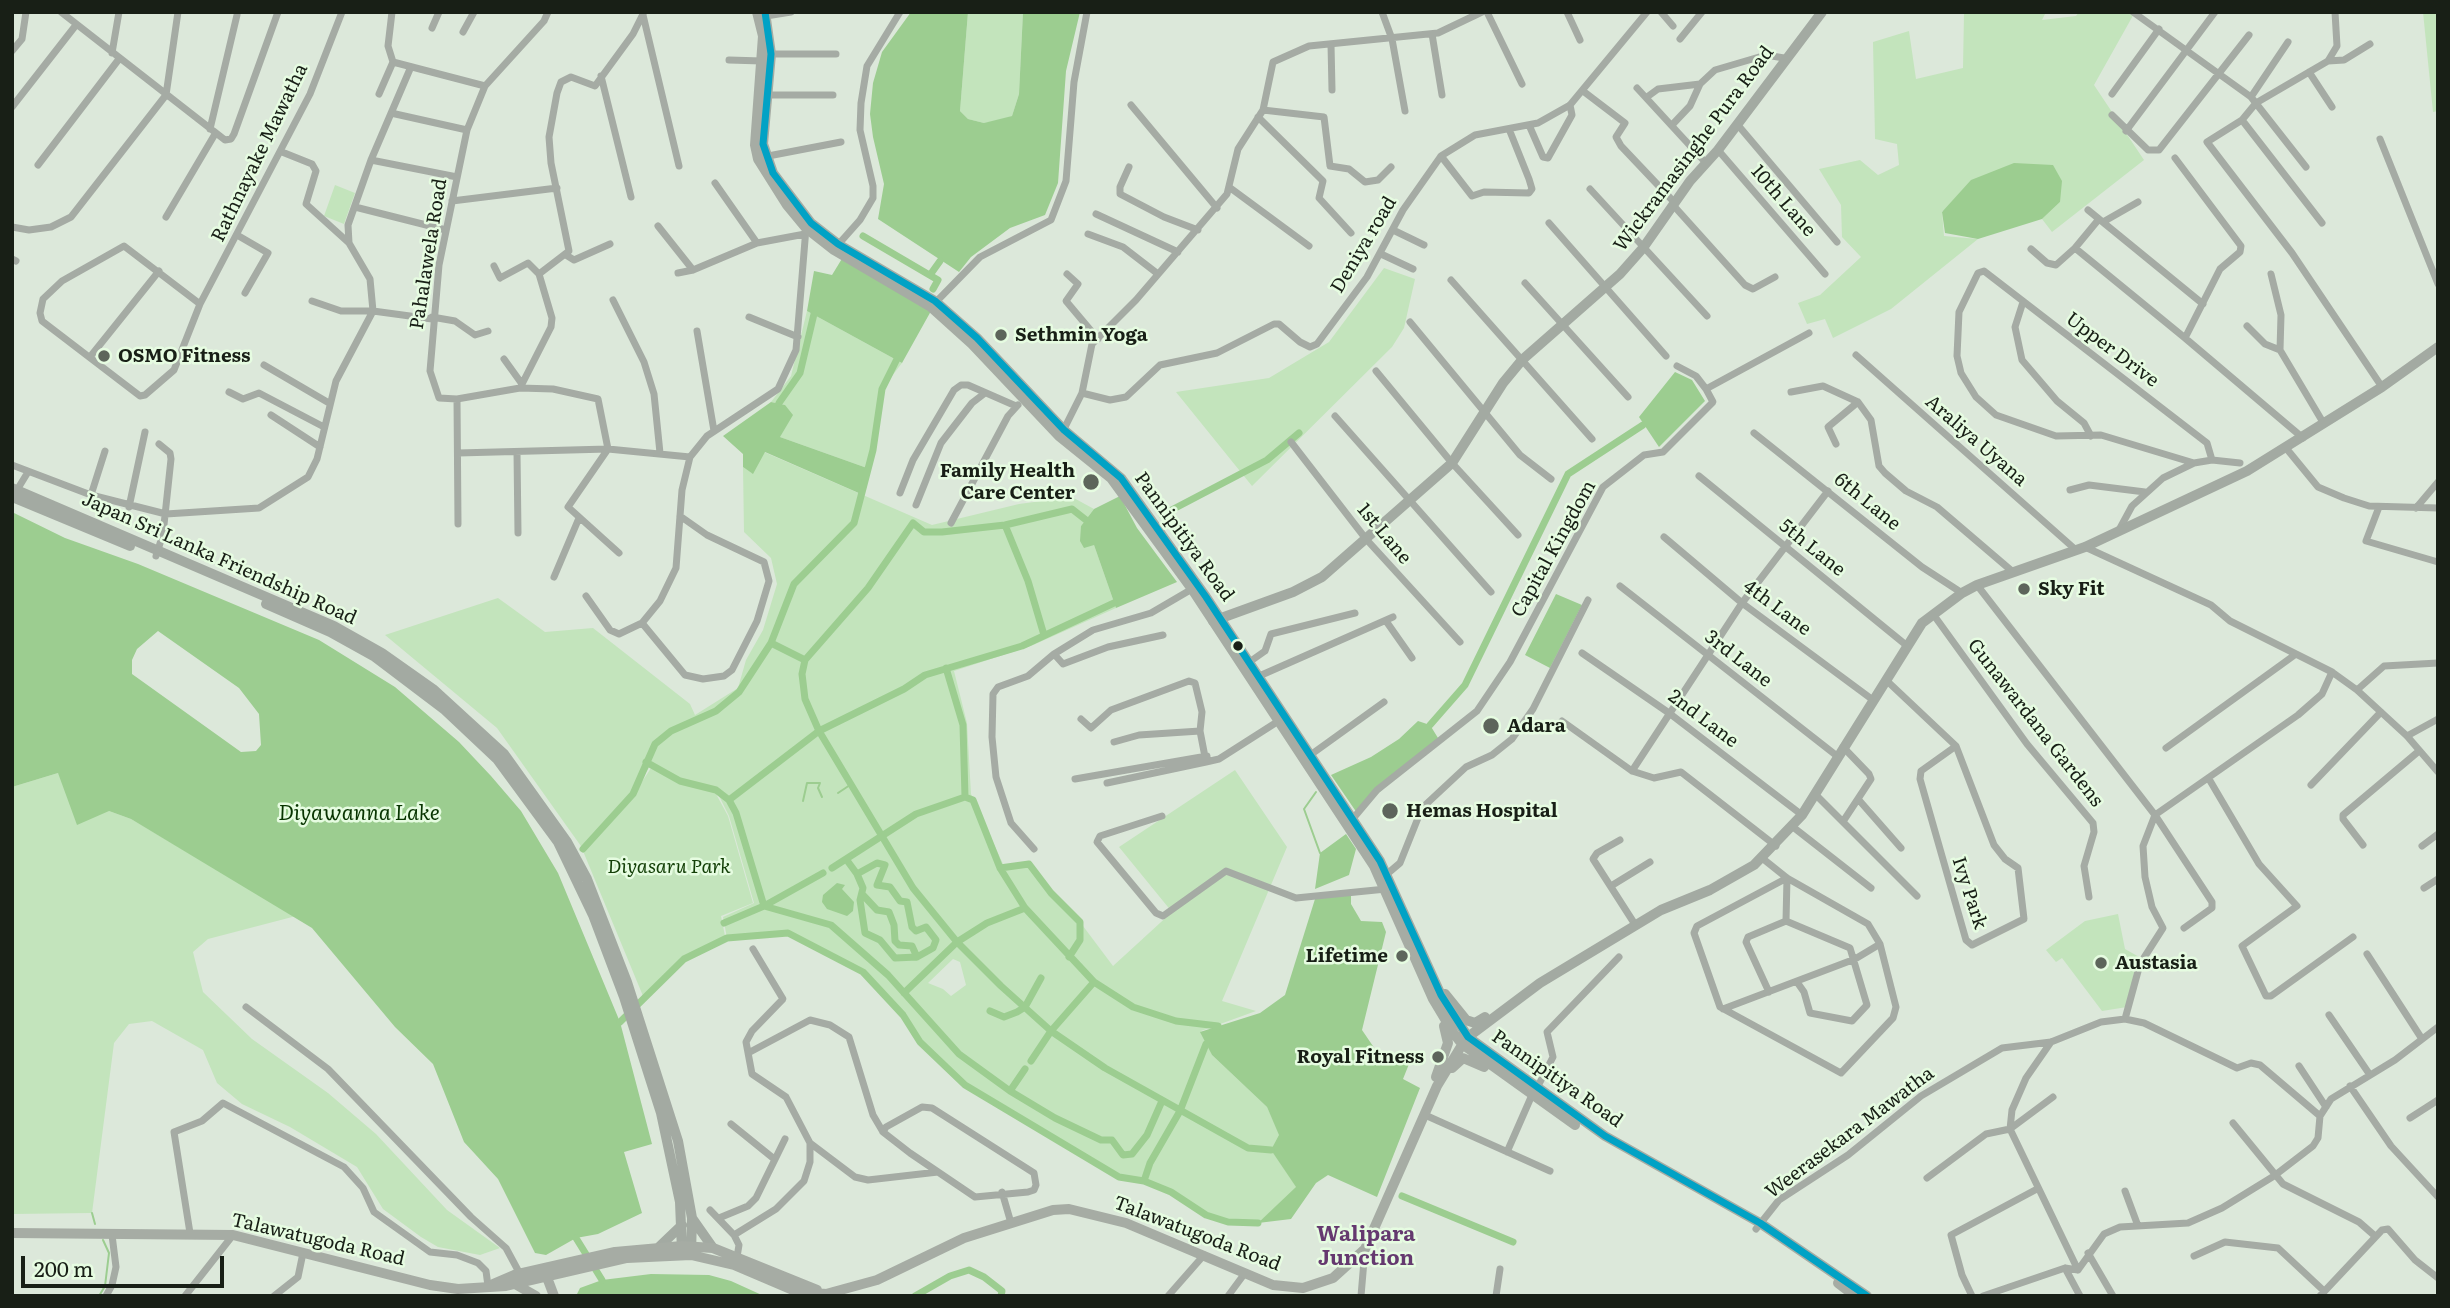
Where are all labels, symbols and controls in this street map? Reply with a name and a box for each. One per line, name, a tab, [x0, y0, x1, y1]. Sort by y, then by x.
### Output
street label: Wickramasinghe Pura Road	[1609, 42, 1779, 256]
street label: Rathnayake Mawatha	[207, 60, 313, 246]
street label: 10th Lane	[1746, 161, 1820, 241]
street label: Pahalawela Road	[406, 177, 452, 331]
street label: Deniya road	[1326, 192, 1402, 298]
street label: Upper Drive	[2061, 308, 2163, 392]
place label: Sethmin Yoga	[1015, 324, 1148, 346]
marker: Sethmin Yoga	[993, 327, 1009, 343]
place label: OSMO Fitness	[118, 345, 251, 367]
marker: OSMO Fitness	[96, 348, 112, 364]
street label: Araliya Uyana	[1920, 391, 2032, 491]
place label: Family Health Care Center	[940, 460, 1075, 504]
street label: Pannipitiya Road	[1129, 468, 1239, 606]
street label: 6th Lane	[1829, 468, 1905, 536]
marker: Family Health Care Center	[1081, 472, 1101, 492]
street label: Capital Kingdom	[1507, 477, 1601, 621]
street label: Japan Sri Lanka Friendship Road	[78, 488, 360, 630]
street label: 1st Lane	[1352, 499, 1416, 569]
street label: 5th Lane	[1774, 515, 1850, 581]
street label: 4th Lane	[1739, 575, 1815, 641]
place label: Sky Fit	[2038, 578, 2105, 600]
marker: Sky Fit	[2016, 581, 2032, 597]
street label: 3rd Lane	[1700, 626, 1776, 692]
street label: Gunawardana Gardens	[1962, 634, 2108, 812]
unlabelled marker	[1231, 639, 1245, 653]
street label: 2nd Lane	[1663, 685, 1743, 753]
place label: Adara	[1507, 715, 1566, 737]
marker: Adara	[1481, 716, 1501, 736]
place label: Hemas Hospital	[1406, 800, 1558, 822]
water label: Diyawanna Lake	[278, 801, 440, 827]
marker: Hemas Hospital	[1380, 801, 1400, 821]
street label: Ivy Park	[1947, 854, 1991, 932]
park label: Diyasaru Park	[607, 856, 731, 878]
place label: Lifetime	[1306, 945, 1388, 967]
marker: Lifetime	[1394, 948, 1410, 964]
place label: Austasia	[2115, 952, 2197, 974]
marker: Austasia	[2093, 955, 2109, 971]
street label: Pannipitiya Road	[1487, 1025, 1627, 1133]
place label: Royal Fitness	[1296, 1046, 1424, 1068]
marker: Royal Fitness	[1430, 1049, 1446, 1065]
street label: Weerasekara Mawatha	[1761, 1062, 1939, 1204]
street label: Talawatugoda Road	[1110, 1192, 1284, 1276]
street label: Talawatugoda Road	[229, 1209, 407, 1271]
district label: Walipara Junction	[1317, 1222, 1415, 1272]
scale bar	[24, 1242, 228, 1286]
text: 200 m	[34, 1252, 94, 1283]

